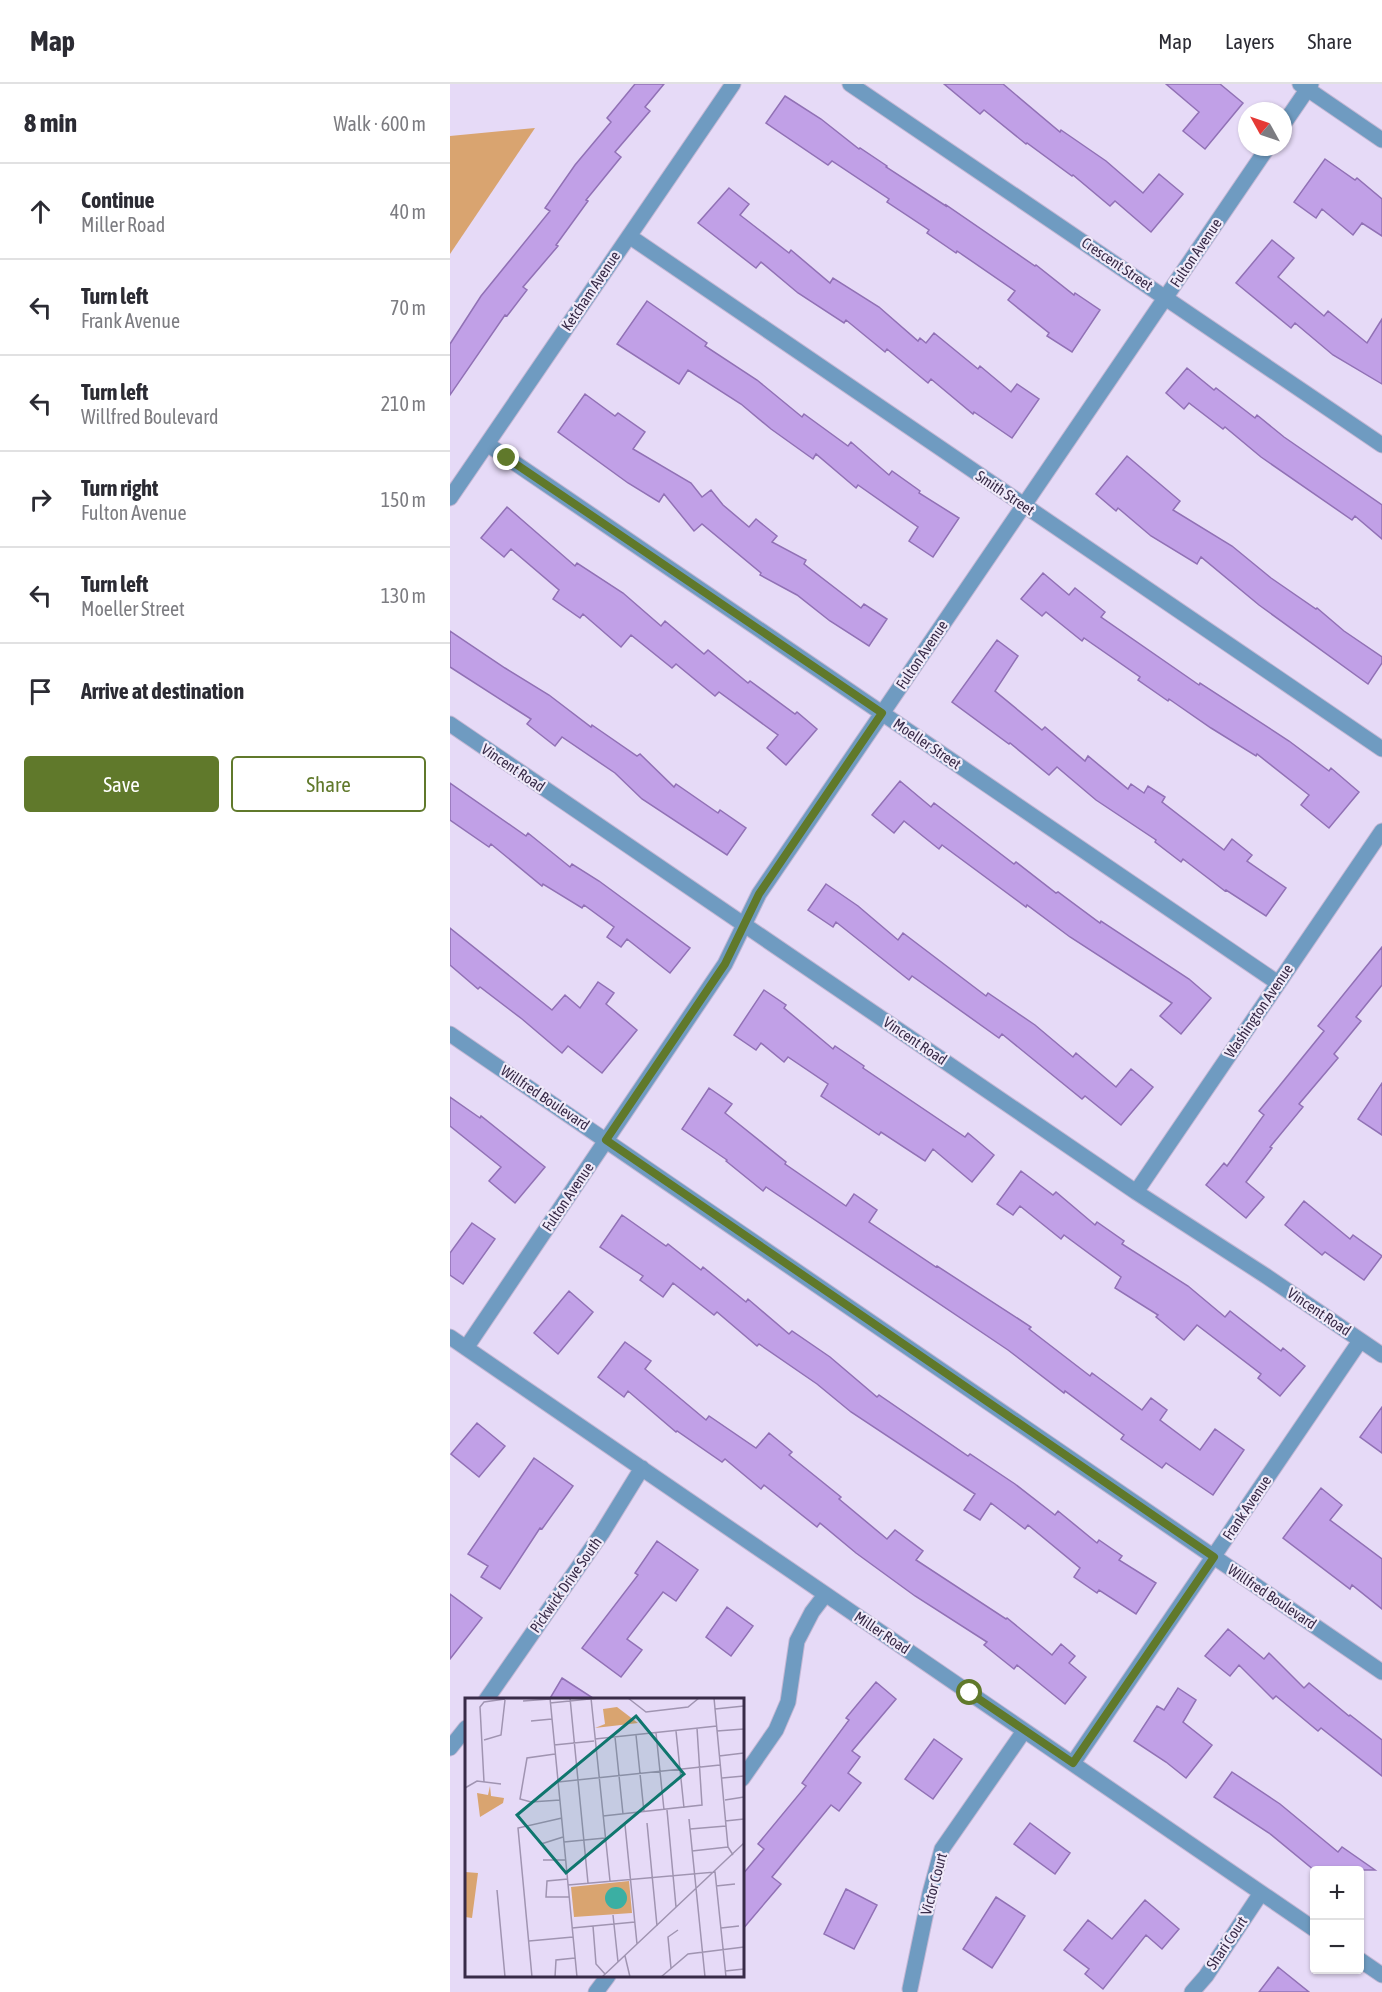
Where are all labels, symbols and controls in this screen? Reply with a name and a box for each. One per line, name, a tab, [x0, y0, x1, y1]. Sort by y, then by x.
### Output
text: Map	[30, 25, 75, 57]
text: Map	[1158, 29, 1192, 53]
text: Layers	[1225, 29, 1275, 53]
text: Share	[1308, 29, 1352, 53]
north arrow	[1238, 102, 1292, 156]
text: 8 min	[24, 108, 77, 138]
text: Walk · 600 m	[334, 112, 426, 135]
text: Continue	[81, 187, 155, 213]
icon: ahead	[24, 195, 57, 228]
text: 40 m	[390, 200, 426, 223]
text: Miller Road	[81, 213, 165, 236]
street label: Fulton Avenue	[1166, 215, 1225, 290]
street label: Crescent Street	[1078, 234, 1156, 294]
street label: Ketcham Avenue	[558, 248, 624, 334]
text: Turn left	[81, 283, 148, 309]
icon: left	[24, 291, 57, 324]
text: 70 m	[390, 296, 426, 319]
text: Frank Avenue	[81, 309, 180, 332]
text: Turn left	[81, 379, 148, 405]
icon: left	[24, 387, 57, 420]
text: 210 m	[381, 392, 426, 415]
text: Willfred Boulevard	[81, 405, 219, 428]
route end	[493, 444, 519, 470]
street label: Smith Street	[973, 467, 1038, 518]
text: Turn right	[81, 475, 158, 501]
icon: right	[24, 483, 57, 516]
text: 150 m	[381, 488, 426, 511]
text: Fulton Avenue	[81, 501, 187, 524]
text: Turn left	[81, 571, 148, 597]
icon: left	[24, 579, 57, 612]
text: 130 m	[381, 584, 426, 607]
text: Moeller Street	[81, 597, 185, 620]
street label: Fulton Avenue	[892, 617, 951, 692]
icon: arrive	[24, 675, 57, 708]
text: Arrive at destination	[81, 678, 244, 704]
street label: Moeller Street	[890, 715, 964, 772]
street label: Vincent Road	[478, 740, 548, 795]
button: Save	[24, 756, 219, 812]
button: Share	[231, 756, 426, 812]
street label: Washington Avenue	[1221, 961, 1296, 1061]
street label: Vincent Road	[880, 1013, 950, 1068]
street label: Willfred Boulevard	[498, 1062, 593, 1133]
street label: Fulton Avenue	[538, 1159, 597, 1234]
street label: Vincent Road	[1284, 1284, 1354, 1339]
street label: Frank Avenue	[1219, 1472, 1275, 1543]
street label: Pickwick Drive South	[526, 1534, 605, 1636]
street label: Willfred Boulevard	[1225, 1561, 1320, 1632]
street label: Miller Road	[851, 1608, 913, 1657]
route start	[956, 1679, 982, 1705]
inset map	[465, 1698, 744, 1977]
street label: Victor Court	[917, 1851, 950, 1917]
map controls	[1310, 1866, 1364, 1974]
button: +	[1310, 1866, 1364, 1920]
street label: Shari Court	[1203, 1913, 1250, 1972]
button: −	[1310, 1920, 1364, 1974]

